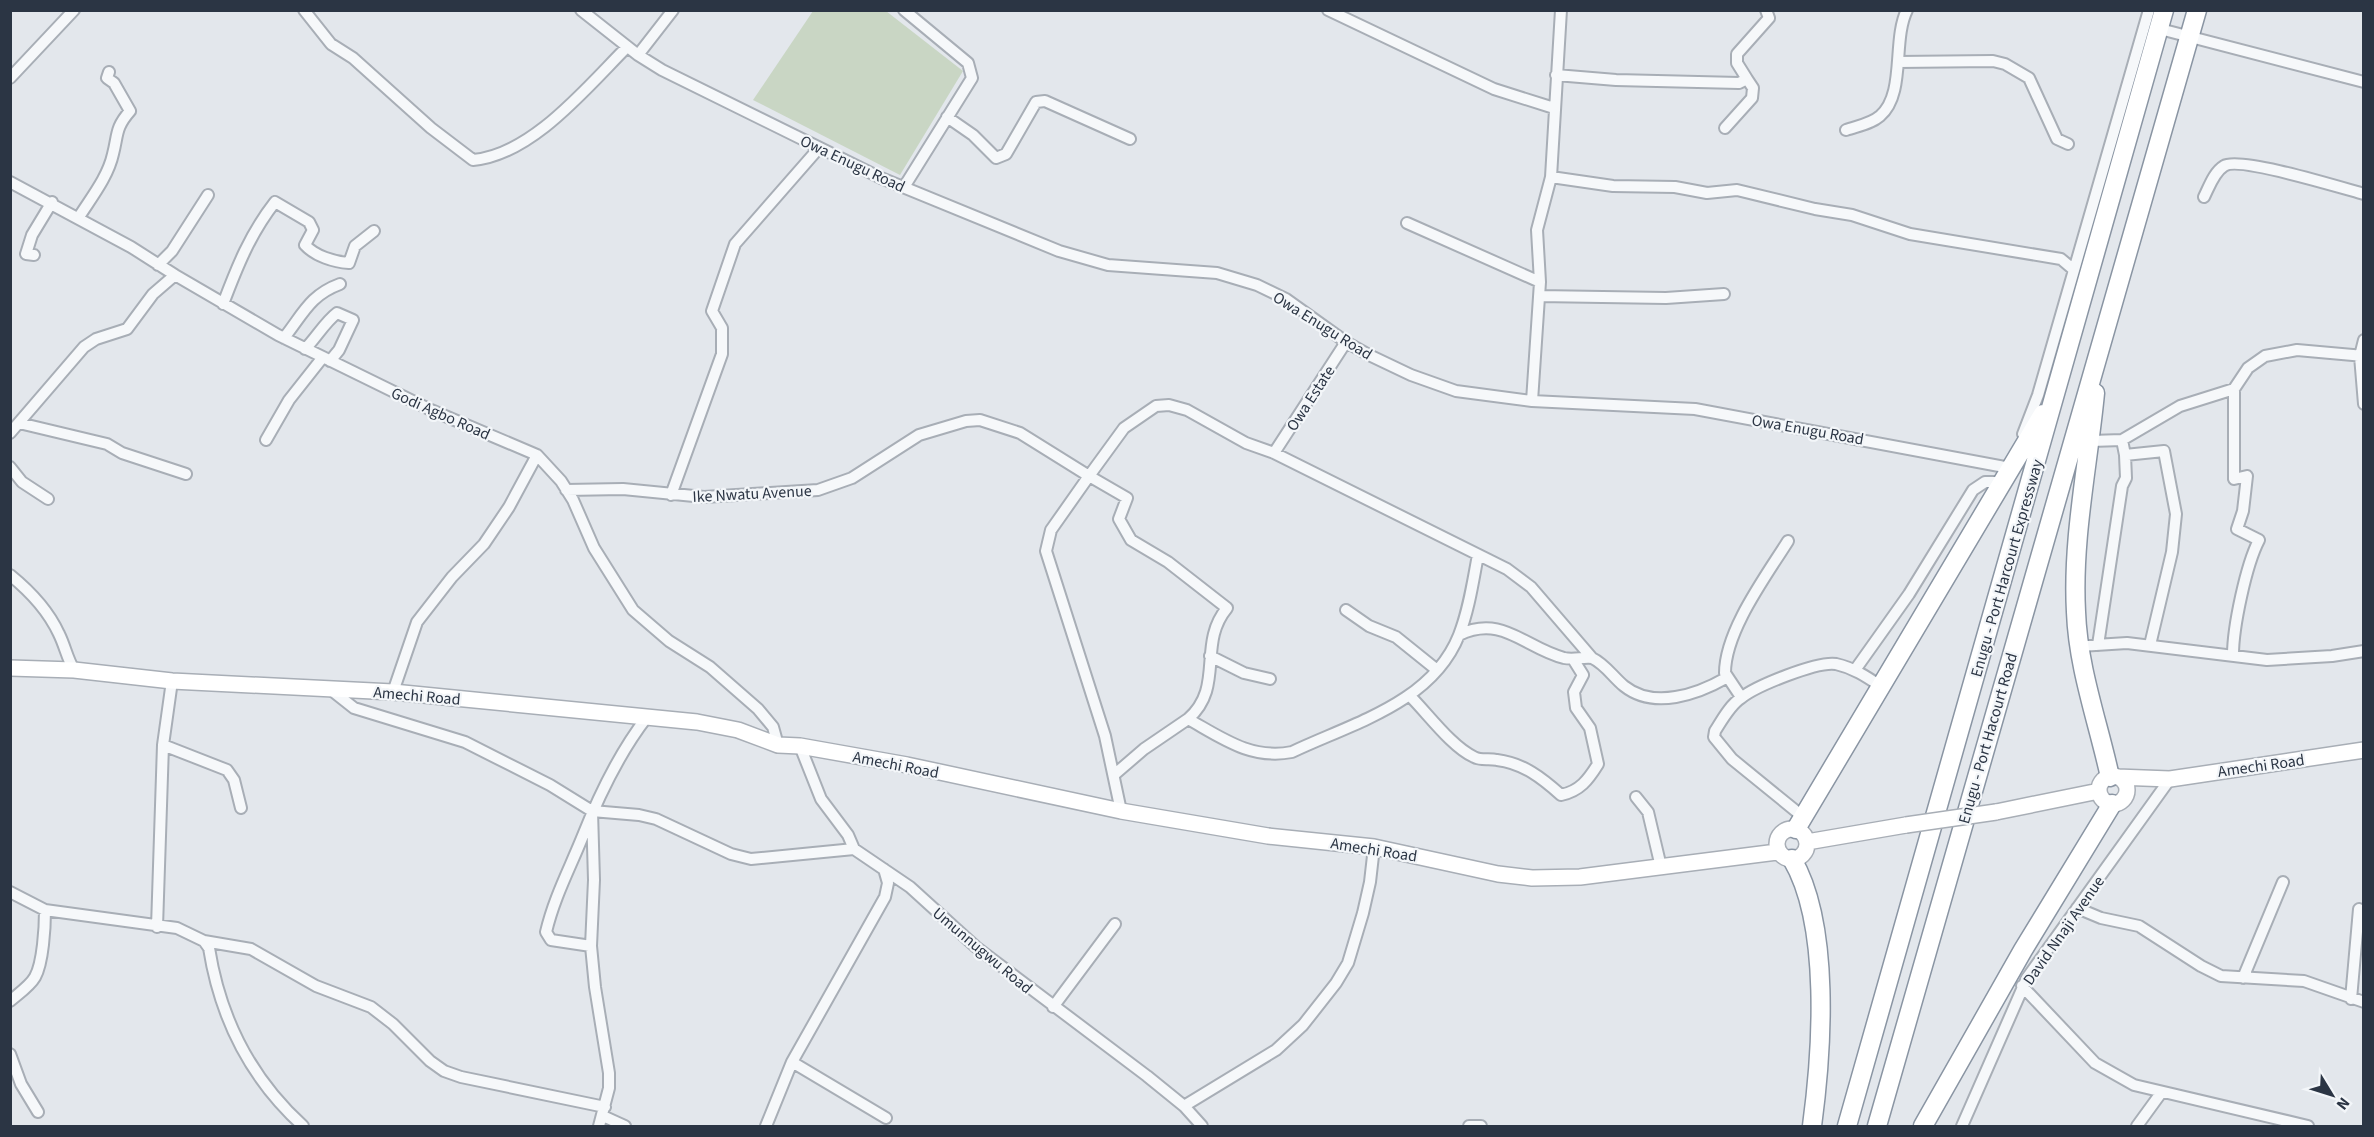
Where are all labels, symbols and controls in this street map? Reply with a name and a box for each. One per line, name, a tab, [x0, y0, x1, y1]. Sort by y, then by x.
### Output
street label: Owa Enugu Road	[797, 130, 909, 198]
street label: Owa Enugu Road	[1269, 286, 1376, 365]
street label: Owa Estate	[1281, 361, 1340, 436]
street label: Godi Agbo Road	[388, 382, 494, 446]
street label: Owa Enugu Road	[1750, 409, 1866, 451]
street label: Enugu - Port Harcourt Expressway	[1965, 456, 2049, 680]
street label: Ike Nwatu Avenue	[692, 480, 812, 508]
street label: Enugu - Port Hacourt Road	[1953, 650, 2023, 826]
street label: Amechi Road	[372, 681, 461, 711]
street label: Amechi Road	[851, 746, 941, 784]
street label: Amechi Road	[2216, 749, 2306, 783]
street label: Amechi Road	[1329, 832, 1419, 868]
street label: David Nnaji Avenue	[2018, 871, 2110, 990]
street label: Umunnugwu Road	[928, 902, 1037, 999]
north arrow	[2302, 1065, 2362, 1125]
text: N	[2331, 1093, 2355, 1115]

